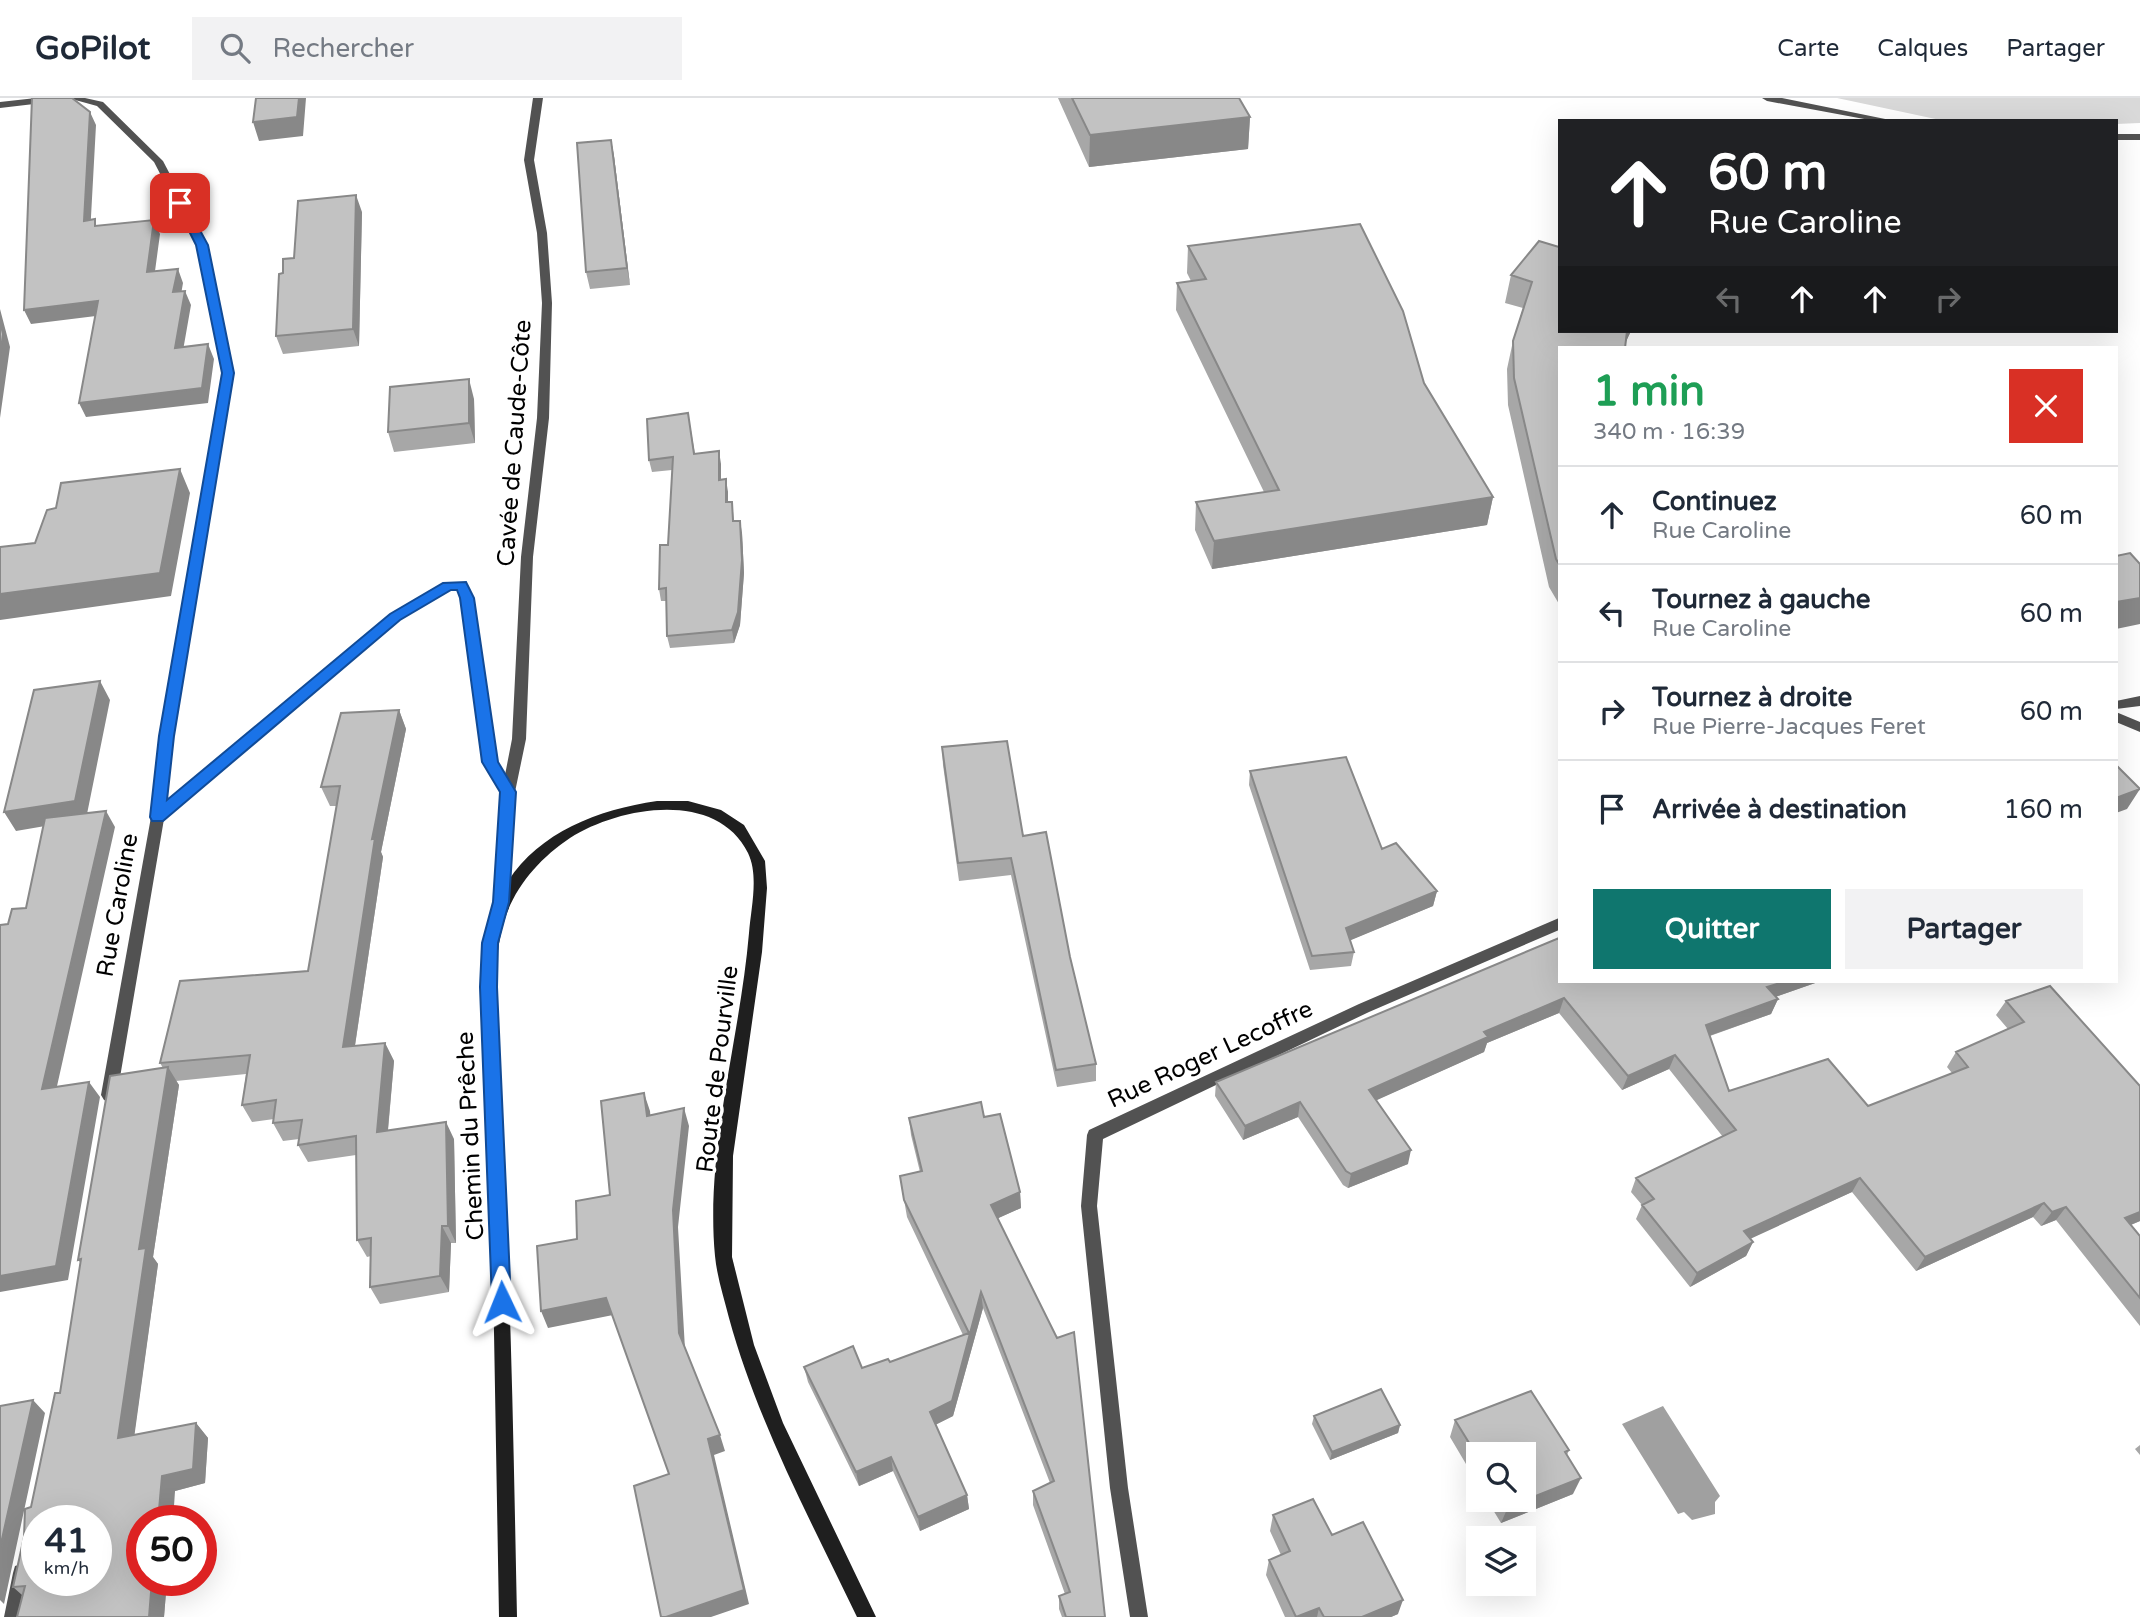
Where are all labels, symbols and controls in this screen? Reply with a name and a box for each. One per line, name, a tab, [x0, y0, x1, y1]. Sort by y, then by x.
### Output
search box	[192, 17, 682, 80]
text: GoPilot	[35, 29, 150, 68]
icon: search	[216, 29, 254, 67]
text: Rechercher	[272, 33, 414, 64]
text: Carte	[1777, 34, 1839, 63]
text: Calques	[1877, 34, 1968, 63]
text: Partager	[2006, 34, 2105, 63]
text: 60 m	[1708, 144, 1827, 203]
icon: ahead	[1593, 147, 1684, 238]
pin	[150, 173, 210, 233]
icon: arrive	[161, 184, 199, 222]
text: Rue Caroline	[1708, 204, 1902, 242]
icon: left	[1710, 280, 1748, 318]
icon: ahead	[1783, 280, 1821, 318]
icon: ahead	[1856, 280, 1894, 318]
icon: right	[1929, 280, 1967, 318]
street label: Cavée de Caude-Côte	[491, 319, 538, 567]
text: 1 min	[1593, 366, 1705, 417]
button: close	[2009, 369, 2083, 443]
text: 340 m · 16:39	[1593, 418, 1745, 446]
text: Continuez	[1652, 486, 1777, 517]
icon: ahead	[1593, 496, 1631, 534]
text: 60 m	[2020, 500, 2083, 531]
text: Rue Caroline	[1652, 517, 1791, 545]
text: Tournez à gauche	[1652, 584, 1871, 615]
icon: left	[1593, 594, 1631, 632]
text: 60 m	[2020, 598, 2083, 629]
text: Rue Caroline	[1652, 615, 1791, 643]
text: Tournez à droite	[1652, 682, 1852, 713]
icon: right	[1593, 692, 1631, 730]
text: 60 m	[2020, 696, 2083, 727]
text: Rue Pierre-Jacques Feret	[1652, 713, 1926, 741]
icon: arrive	[1593, 790, 1631, 828]
text: Arrivée à destination	[1652, 794, 1907, 825]
text: 160 m	[2003, 794, 2083, 825]
street label: Rue Caroline	[91, 831, 144, 979]
button: Quitter	[1593, 889, 1831, 969]
button: Partager	[1845, 889, 2083, 969]
street label: Route de Pourville	[690, 964, 745, 1174]
street label: Rue Roger Lecoffre	[1103, 994, 1317, 1115]
street label: Chemin du Prêche	[451, 1031, 490, 1241]
position arrow	[465, 1265, 539, 1339]
map controls	[1466, 1442, 1536, 1596]
button: search	[1466, 1442, 1536, 1512]
speed limit sign: 50	[126, 1505, 217, 1596]
text: 41	[45, 1520, 88, 1562]
button: layers	[1466, 1526, 1536, 1596]
text: km/h	[44, 1557, 89, 1579]

